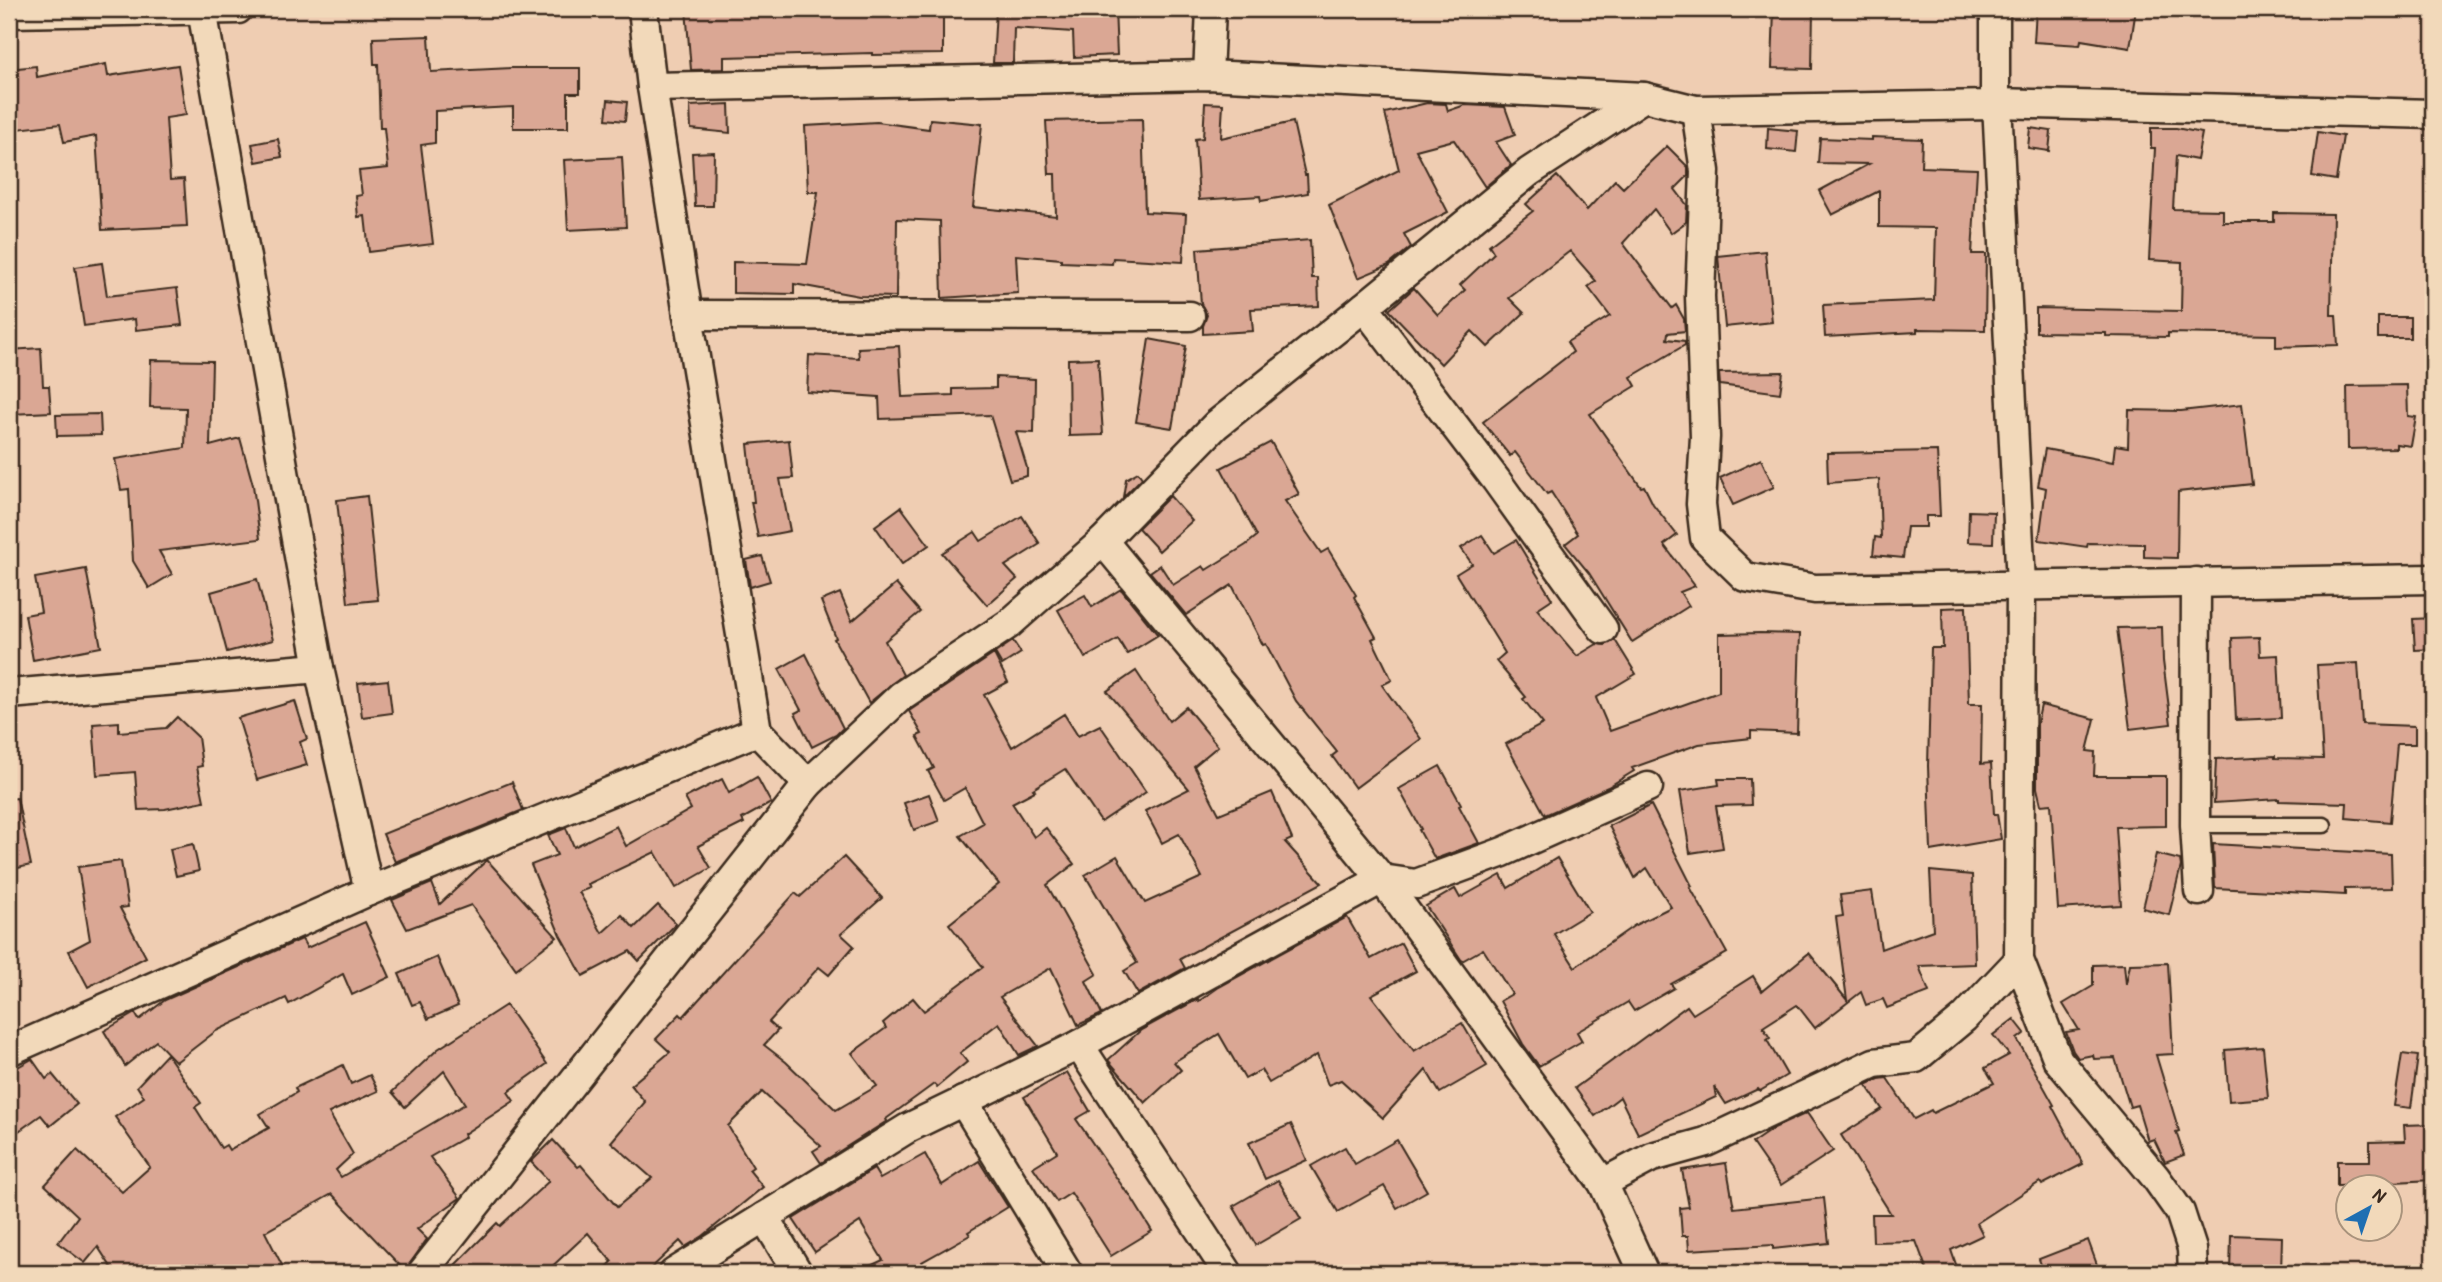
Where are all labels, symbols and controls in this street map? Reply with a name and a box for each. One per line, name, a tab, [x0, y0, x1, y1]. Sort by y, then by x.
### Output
north arrow	[2334, 1174, 2404, 1244]
text: N	[2368, 1182, 2392, 1208]

